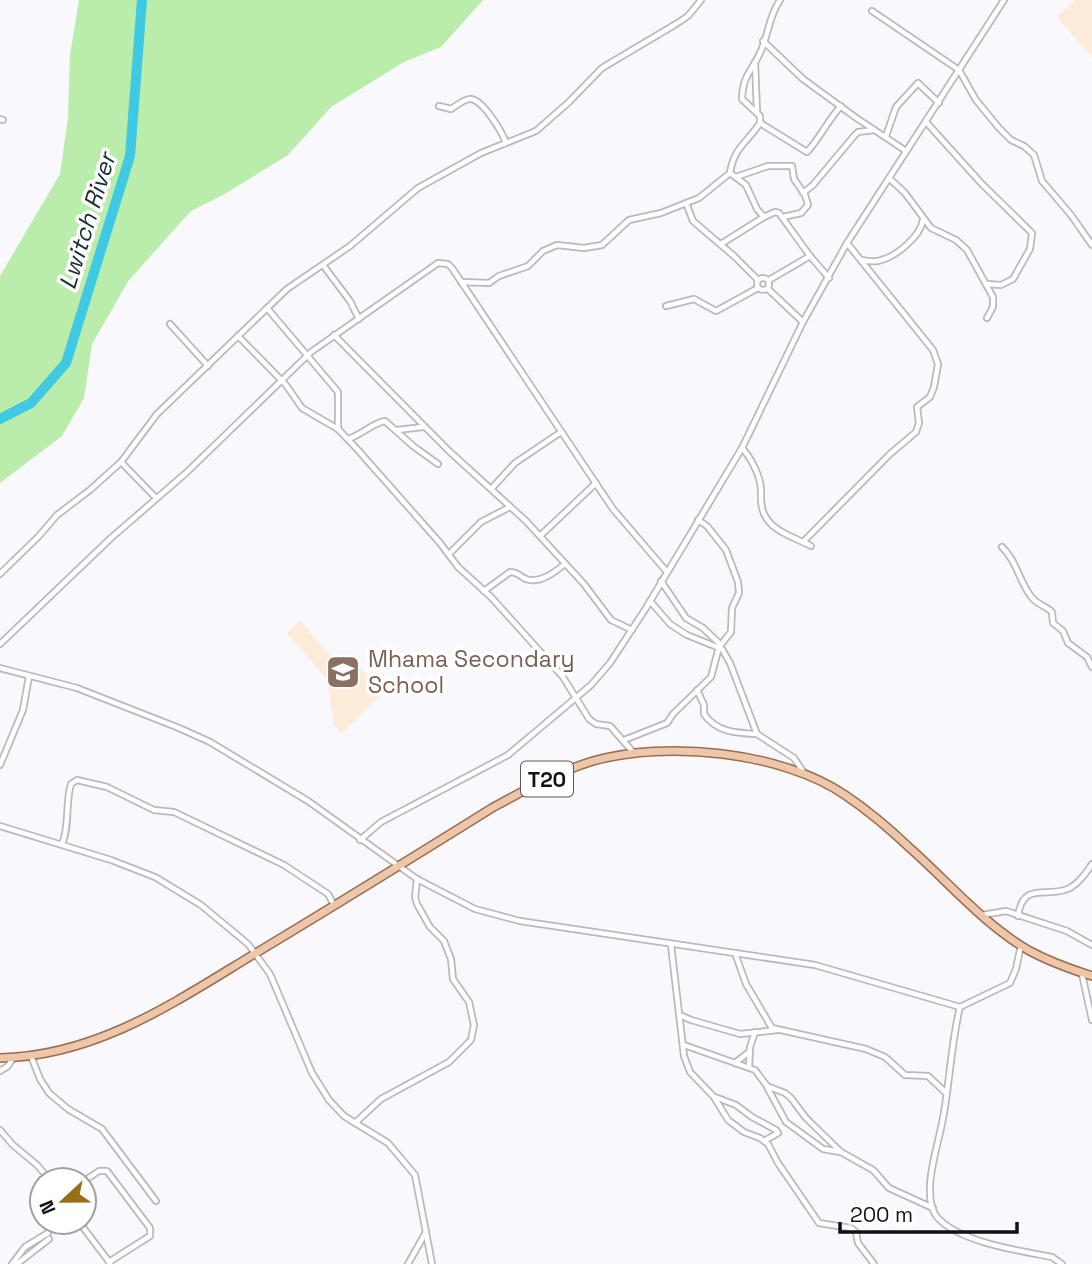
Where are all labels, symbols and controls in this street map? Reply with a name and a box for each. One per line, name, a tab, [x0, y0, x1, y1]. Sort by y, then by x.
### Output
water label: Lwitch River	[52, 146, 123, 293]
place label: Mhama Secondary School	[368, 644, 575, 700]
school or university icon: Mhama Secondary School	[324, 653, 362, 691]
road number: T20	[521, 762, 573, 796]
north arrow	[28, 1166, 98, 1236]
scale bar	[840, 1190, 1017, 1234]
text: N	[34, 1197, 62, 1218]
text: 200 m	[850, 1201, 913, 1228]

